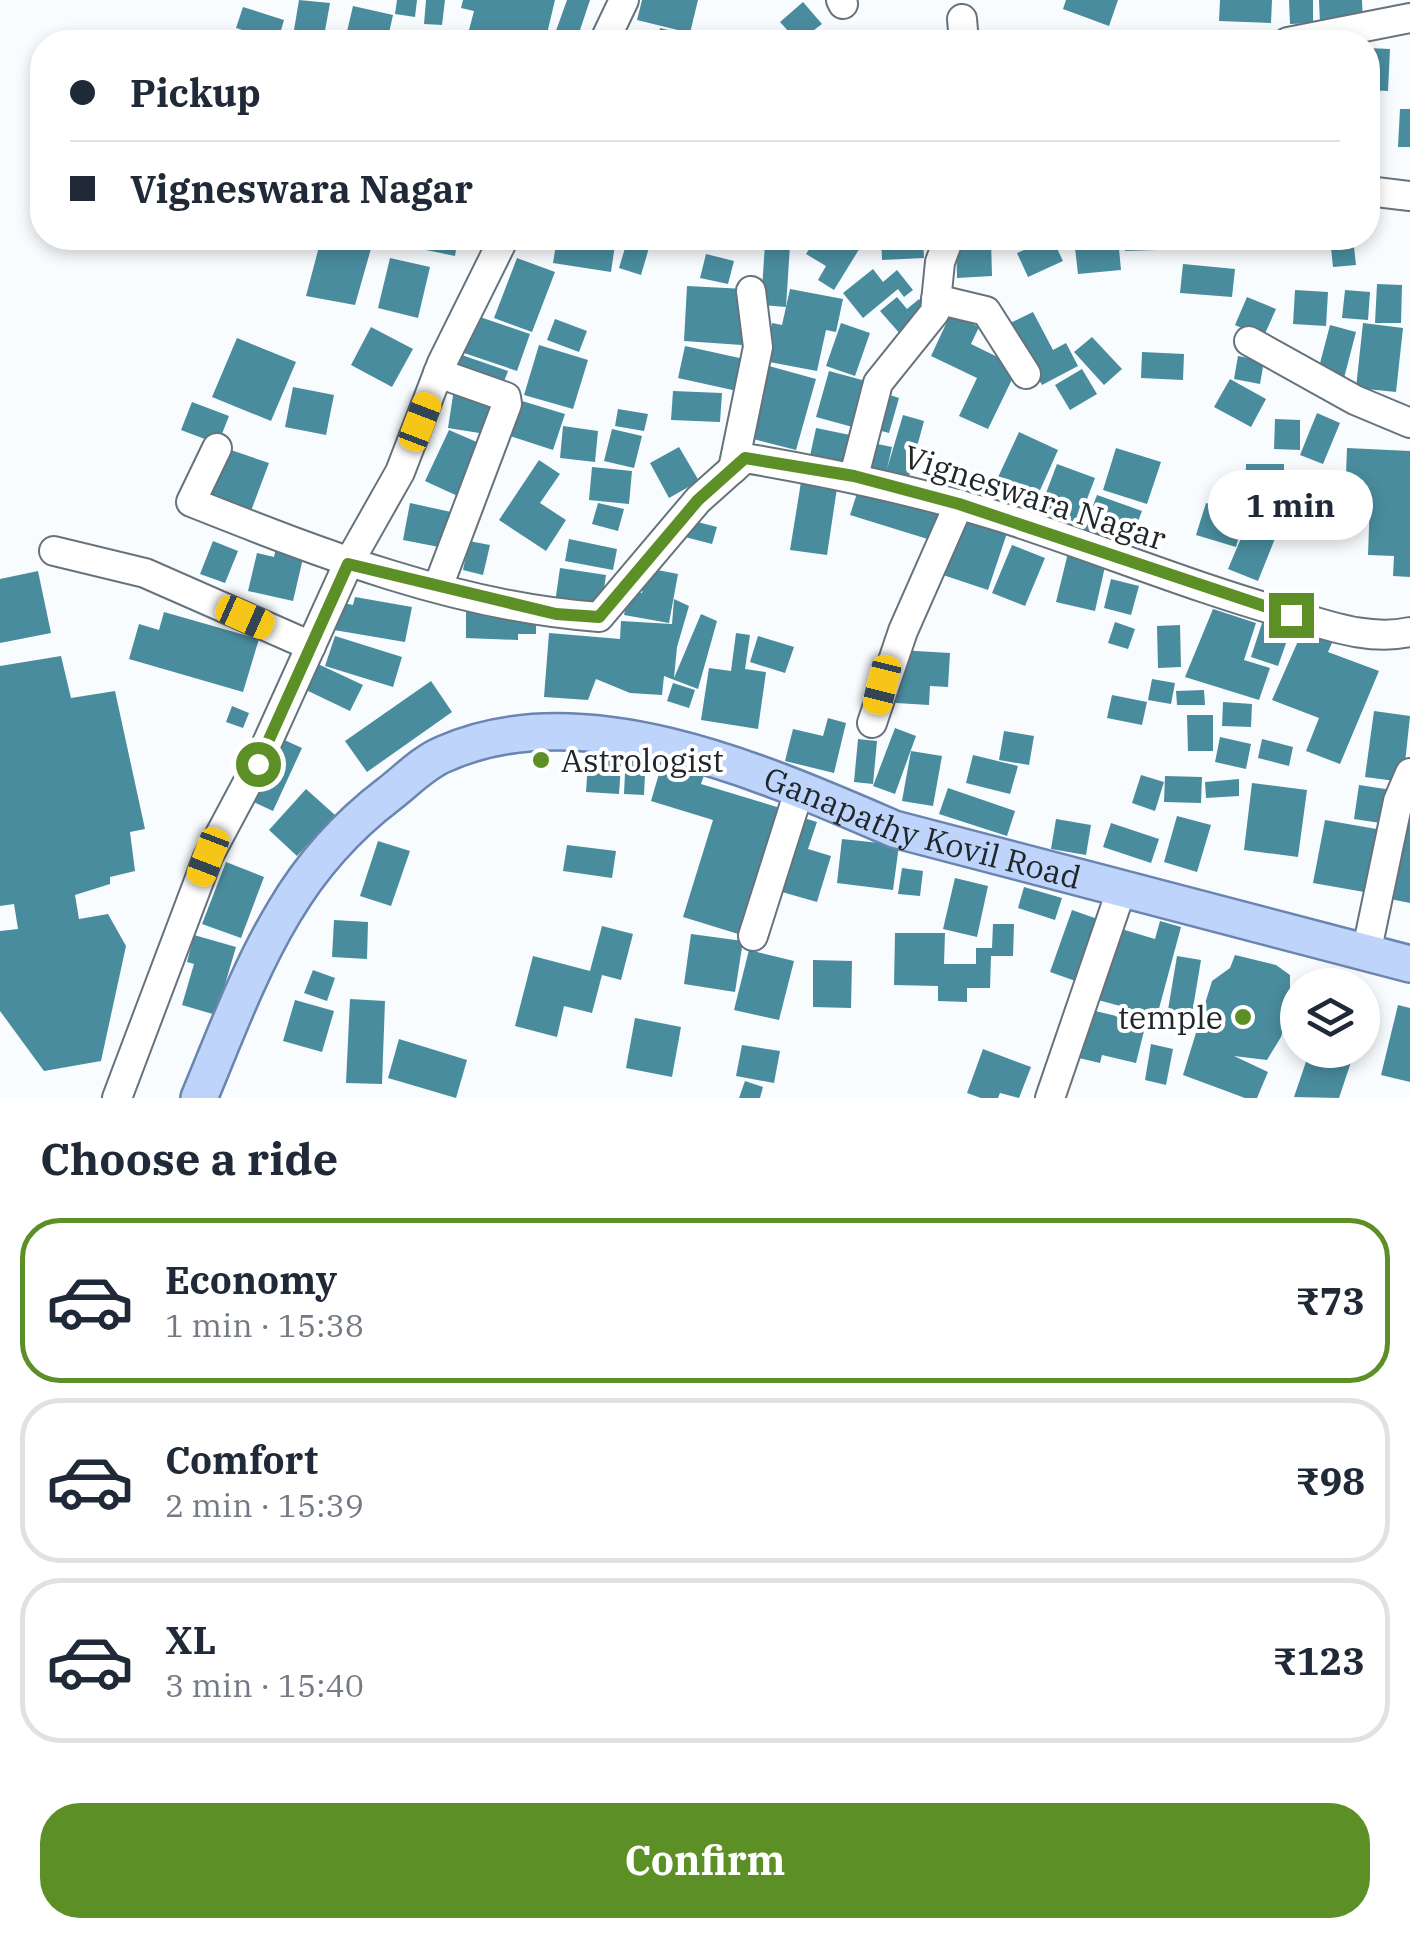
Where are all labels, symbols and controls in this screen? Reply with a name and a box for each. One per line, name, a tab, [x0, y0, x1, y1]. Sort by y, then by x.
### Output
text: Pickup	[130, 68, 261, 117]
text: Vigneswara Nagar	[130, 164, 473, 213]
car	[395, 389, 445, 455]
street label: Vigneswara Nagar	[899, 435, 1171, 559]
callout: 1 min	[1208, 470, 1374, 540]
text: 1 min	[1246, 484, 1335, 526]
car	[211, 591, 279, 643]
route end	[1269, 593, 1314, 638]
car	[860, 652, 904, 718]
place label: Astrologist	[561, 739, 724, 781]
route start	[236, 742, 281, 787]
marker: Astrologist	[530, 749, 552, 771]
street label: Ganapathy Kovil Road	[758, 757, 1086, 898]
car	[183, 824, 233, 890]
map controls	[1280, 968, 1380, 1068]
button: layers	[1280, 968, 1380, 1068]
place label: temple	[1118, 996, 1223, 1038]
marker: temple	[1232, 1006, 1254, 1028]
text: Choose a ride	[40, 1129, 338, 1187]
text: Economy	[165, 1255, 337, 1304]
icon: car	[45, 1256, 135, 1346]
text: ₹73	[1295, 1276, 1365, 1325]
text: 1 min · 15:38	[165, 1304, 364, 1346]
text: Comfort	[165, 1435, 318, 1484]
icon: car	[45, 1436, 135, 1526]
text: ₹98	[1295, 1456, 1365, 1505]
text: 2 min · 15:39	[165, 1484, 364, 1526]
text: XL	[165, 1615, 216, 1664]
icon: car	[45, 1616, 135, 1706]
text: ₹123	[1272, 1636, 1365, 1685]
text: 3 min · 15:40	[165, 1664, 364, 1706]
button: Confirm	[40, 1803, 1370, 1918]

